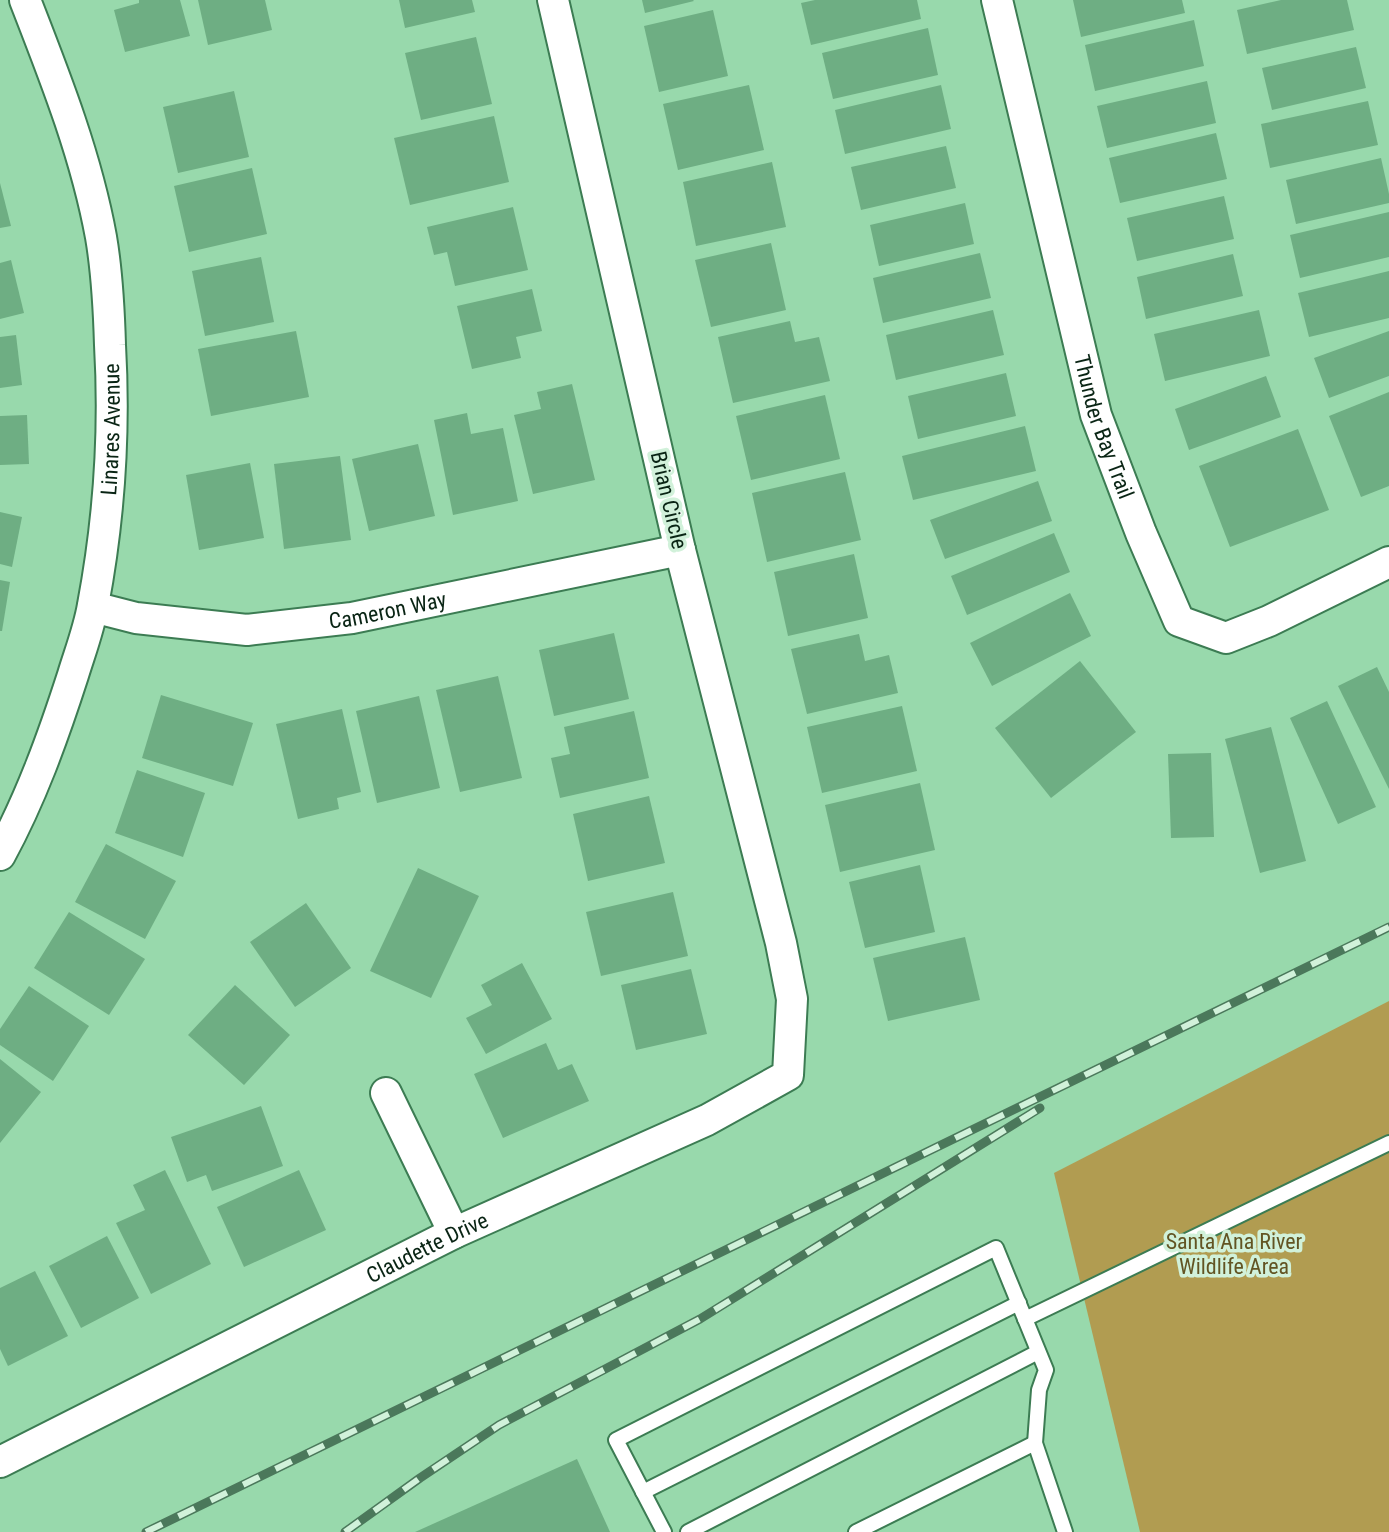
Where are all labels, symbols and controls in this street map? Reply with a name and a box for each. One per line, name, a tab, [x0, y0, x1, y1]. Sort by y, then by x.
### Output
street label: Thunder Bay Trail	[1070, 352, 1139, 502]
street label: Linares Avenue	[95, 363, 124, 496]
street label: Brian Circle	[646, 449, 692, 551]
street label: Cameron Way	[327, 586, 448, 633]
street label: Claudette Drive	[362, 1207, 492, 1288]
park label: Santa Ana River Wildlife Area	[1166, 1229, 1303, 1279]

